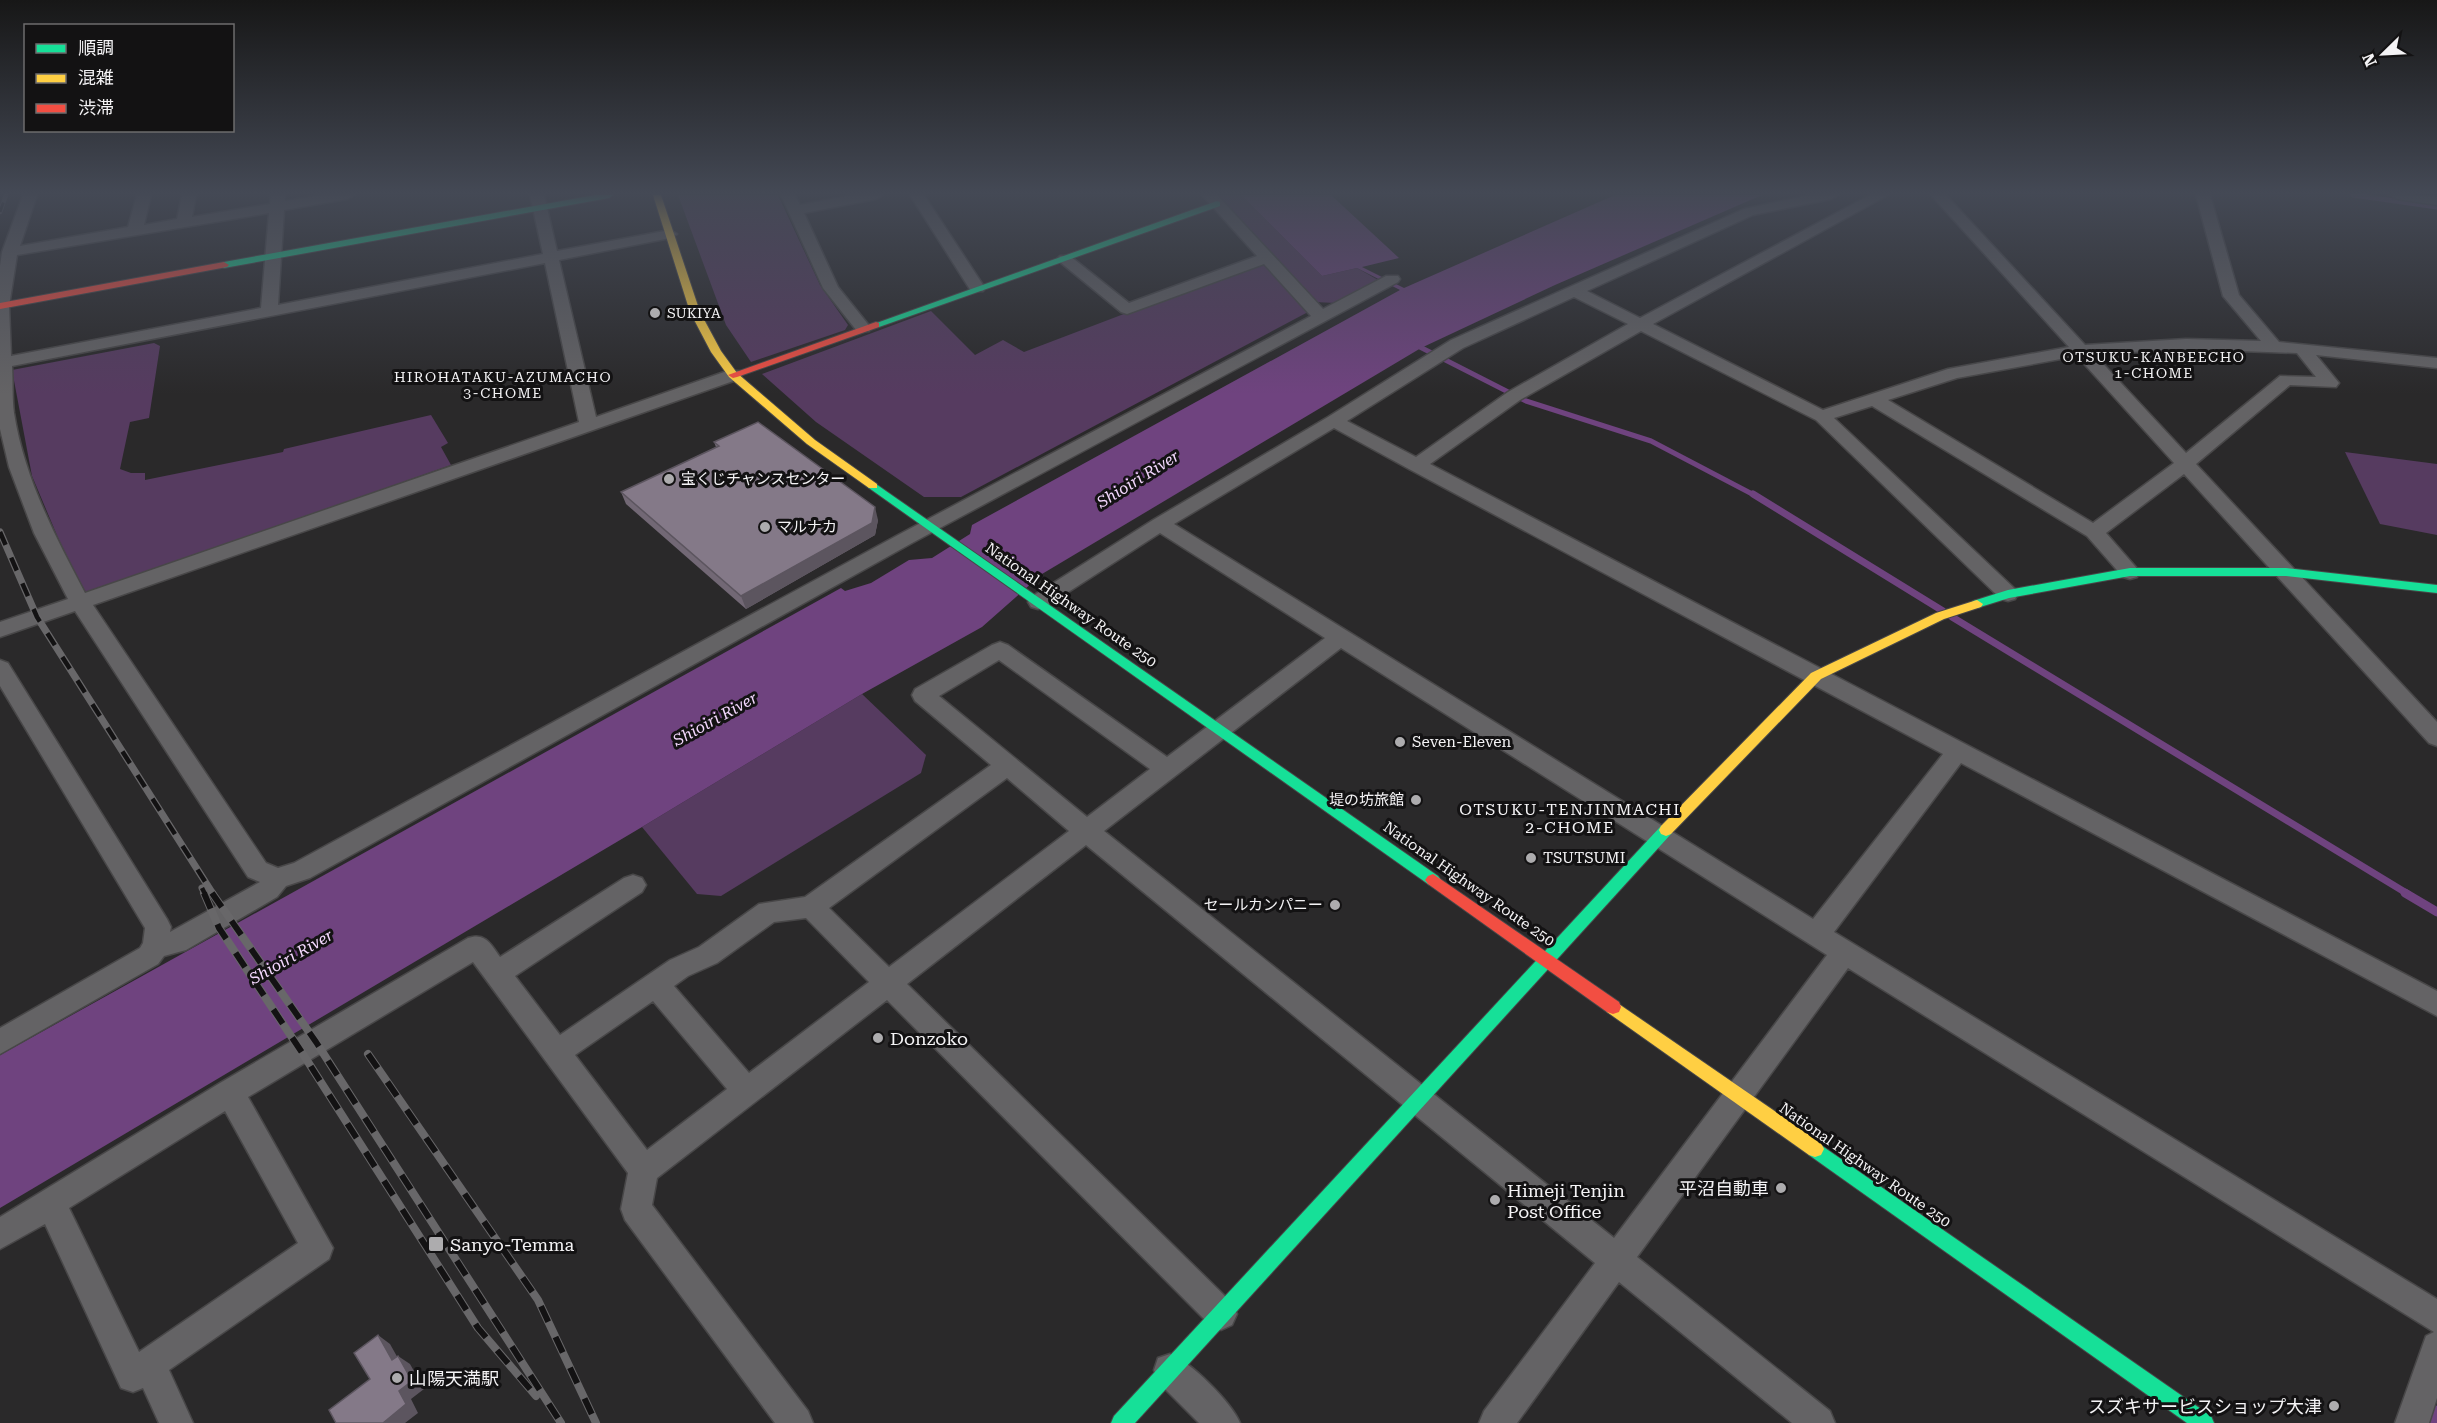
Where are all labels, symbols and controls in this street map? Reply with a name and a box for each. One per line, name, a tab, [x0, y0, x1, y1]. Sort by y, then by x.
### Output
legend	[24, 24, 234, 132]
north arrow	[2353, 24, 2413, 84]
text: 順調	[78, 37, 114, 58]
text: N	[2359, 50, 2381, 69]
text: 混雑	[78, 67, 114, 88]
text: 渋滞	[78, 97, 114, 118]
place label: SUKIYA	[667, 305, 721, 321]
marker: SUKIYA	[648, 306, 662, 320]
district label: OTSUKU-KANBEECHO 1-CHOME	[2063, 349, 2245, 381]
district label: HIROHATAKU-AZUMACHO 3-CHOME	[394, 369, 612, 401]
water label: Shioiri River	[1092, 446, 1183, 512]
place label: 宝くじチャンスセンター	[681, 470, 846, 488]
marker: 宝くじチャンスセンター	[662, 472, 676, 486]
place label: マルナカ	[777, 518, 837, 536]
marker: マルナカ	[758, 520, 772, 534]
street label: National Highway Route 250	[982, 539, 1160, 671]
water label: Shioiri River	[669, 688, 761, 750]
place label: Seven-Eleven	[1412, 733, 1512, 751]
marker: Seven-Eleven	[1393, 735, 1407, 749]
place label: 堤の坊旅館	[1329, 791, 1404, 809]
marker: 堤の坊旅館	[1409, 793, 1423, 807]
district label: OTSUKU-TENJINMACHI 2-CHOME	[1459, 800, 1681, 837]
street label: National Highway Route 250	[1380, 818, 1558, 950]
place label: TSUTSUMI	[1543, 849, 1625, 867]
marker: TSUTSUMI	[1524, 851, 1538, 865]
place label: セールカンパニー	[1203, 896, 1323, 914]
marker: セールカンパニー	[1328, 898, 1342, 912]
water label: Shioiri River	[245, 925, 336, 989]
place label: Donzoko	[890, 1028, 968, 1049]
marker: Donzoko	[871, 1031, 885, 1045]
street label: National Highway Route 250	[1776, 1099, 1954, 1231]
place label: 平沼自動車	[1679, 1178, 1769, 1199]
place label: Himeji Tenjin Post Office	[1507, 1180, 1625, 1222]
marker: 平沼自動車	[1774, 1181, 1788, 1195]
marker: Himeji Tenjin Post Office	[1488, 1193, 1502, 1207]
place label: Sanyo-Temma	[450, 1234, 575, 1255]
marker: Sanyo-Temma	[427, 1235, 445, 1253]
place label: 山陽天満駅	[409, 1368, 499, 1389]
marker: 山陽天満駅	[390, 1371, 404, 1385]
place label: スズキサービスショップ大津	[2088, 1396, 2322, 1417]
marker: スズキサービスショップ大津	[2327, 1399, 2341, 1413]

